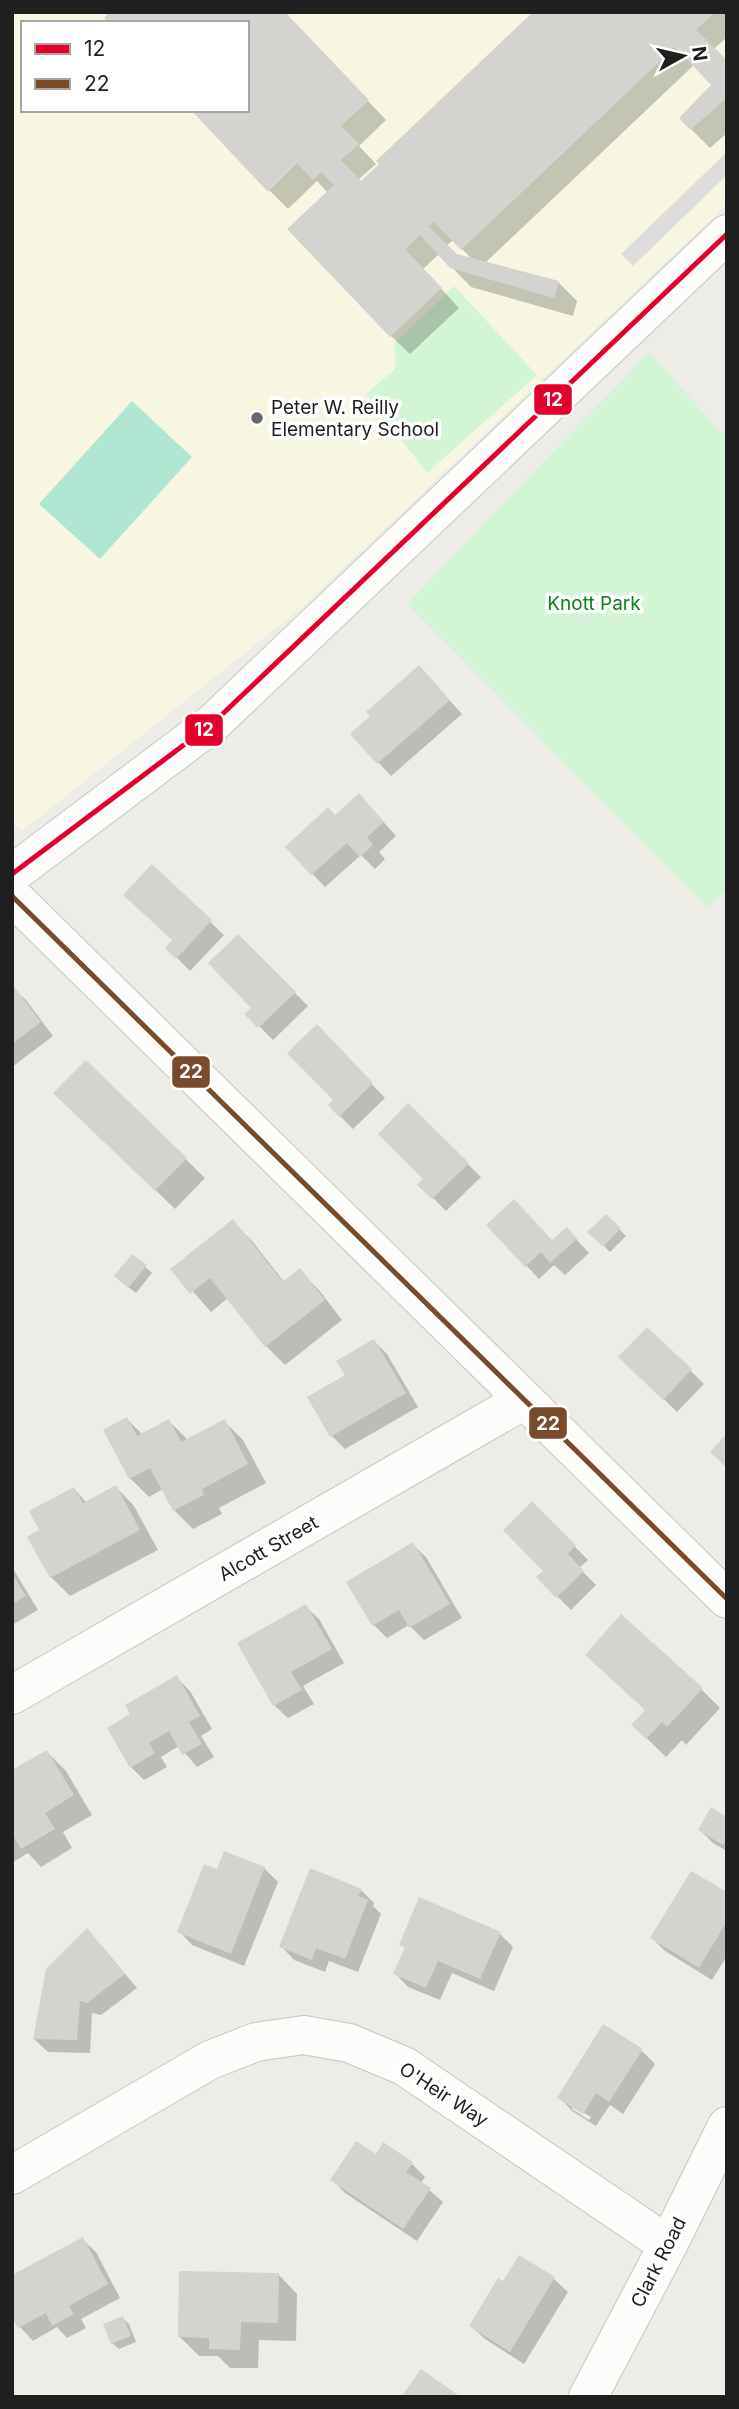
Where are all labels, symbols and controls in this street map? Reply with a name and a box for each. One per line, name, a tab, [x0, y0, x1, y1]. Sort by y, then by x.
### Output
legend	[21, 21, 248, 112]
north arrow	[648, 21, 718, 91]
text: 12	[84, 36, 105, 61]
text: N	[687, 45, 712, 62]
text: 22	[84, 71, 110, 96]
line badge: 12	[533, 383, 573, 416]
text: 12	[543, 388, 563, 411]
place label: Peter W. Reilly Elementary School	[271, 396, 439, 441]
marker: Peter W. Reilly Elementary School	[249, 410, 265, 426]
park label: Knott Park	[547, 592, 641, 615]
line badge: 12	[184, 713, 224, 747]
text: 12	[194, 718, 214, 741]
line badge: 22	[171, 1055, 211, 1089]
text: 22	[179, 1060, 203, 1083]
line badge: 22	[528, 1406, 568, 1440]
text: 22	[536, 1412, 560, 1435]
street label: Alcott Street	[214, 1511, 322, 1586]
street label: O'Heir Way	[395, 2057, 493, 2132]
street label: Clark Road	[626, 2213, 691, 2311]

